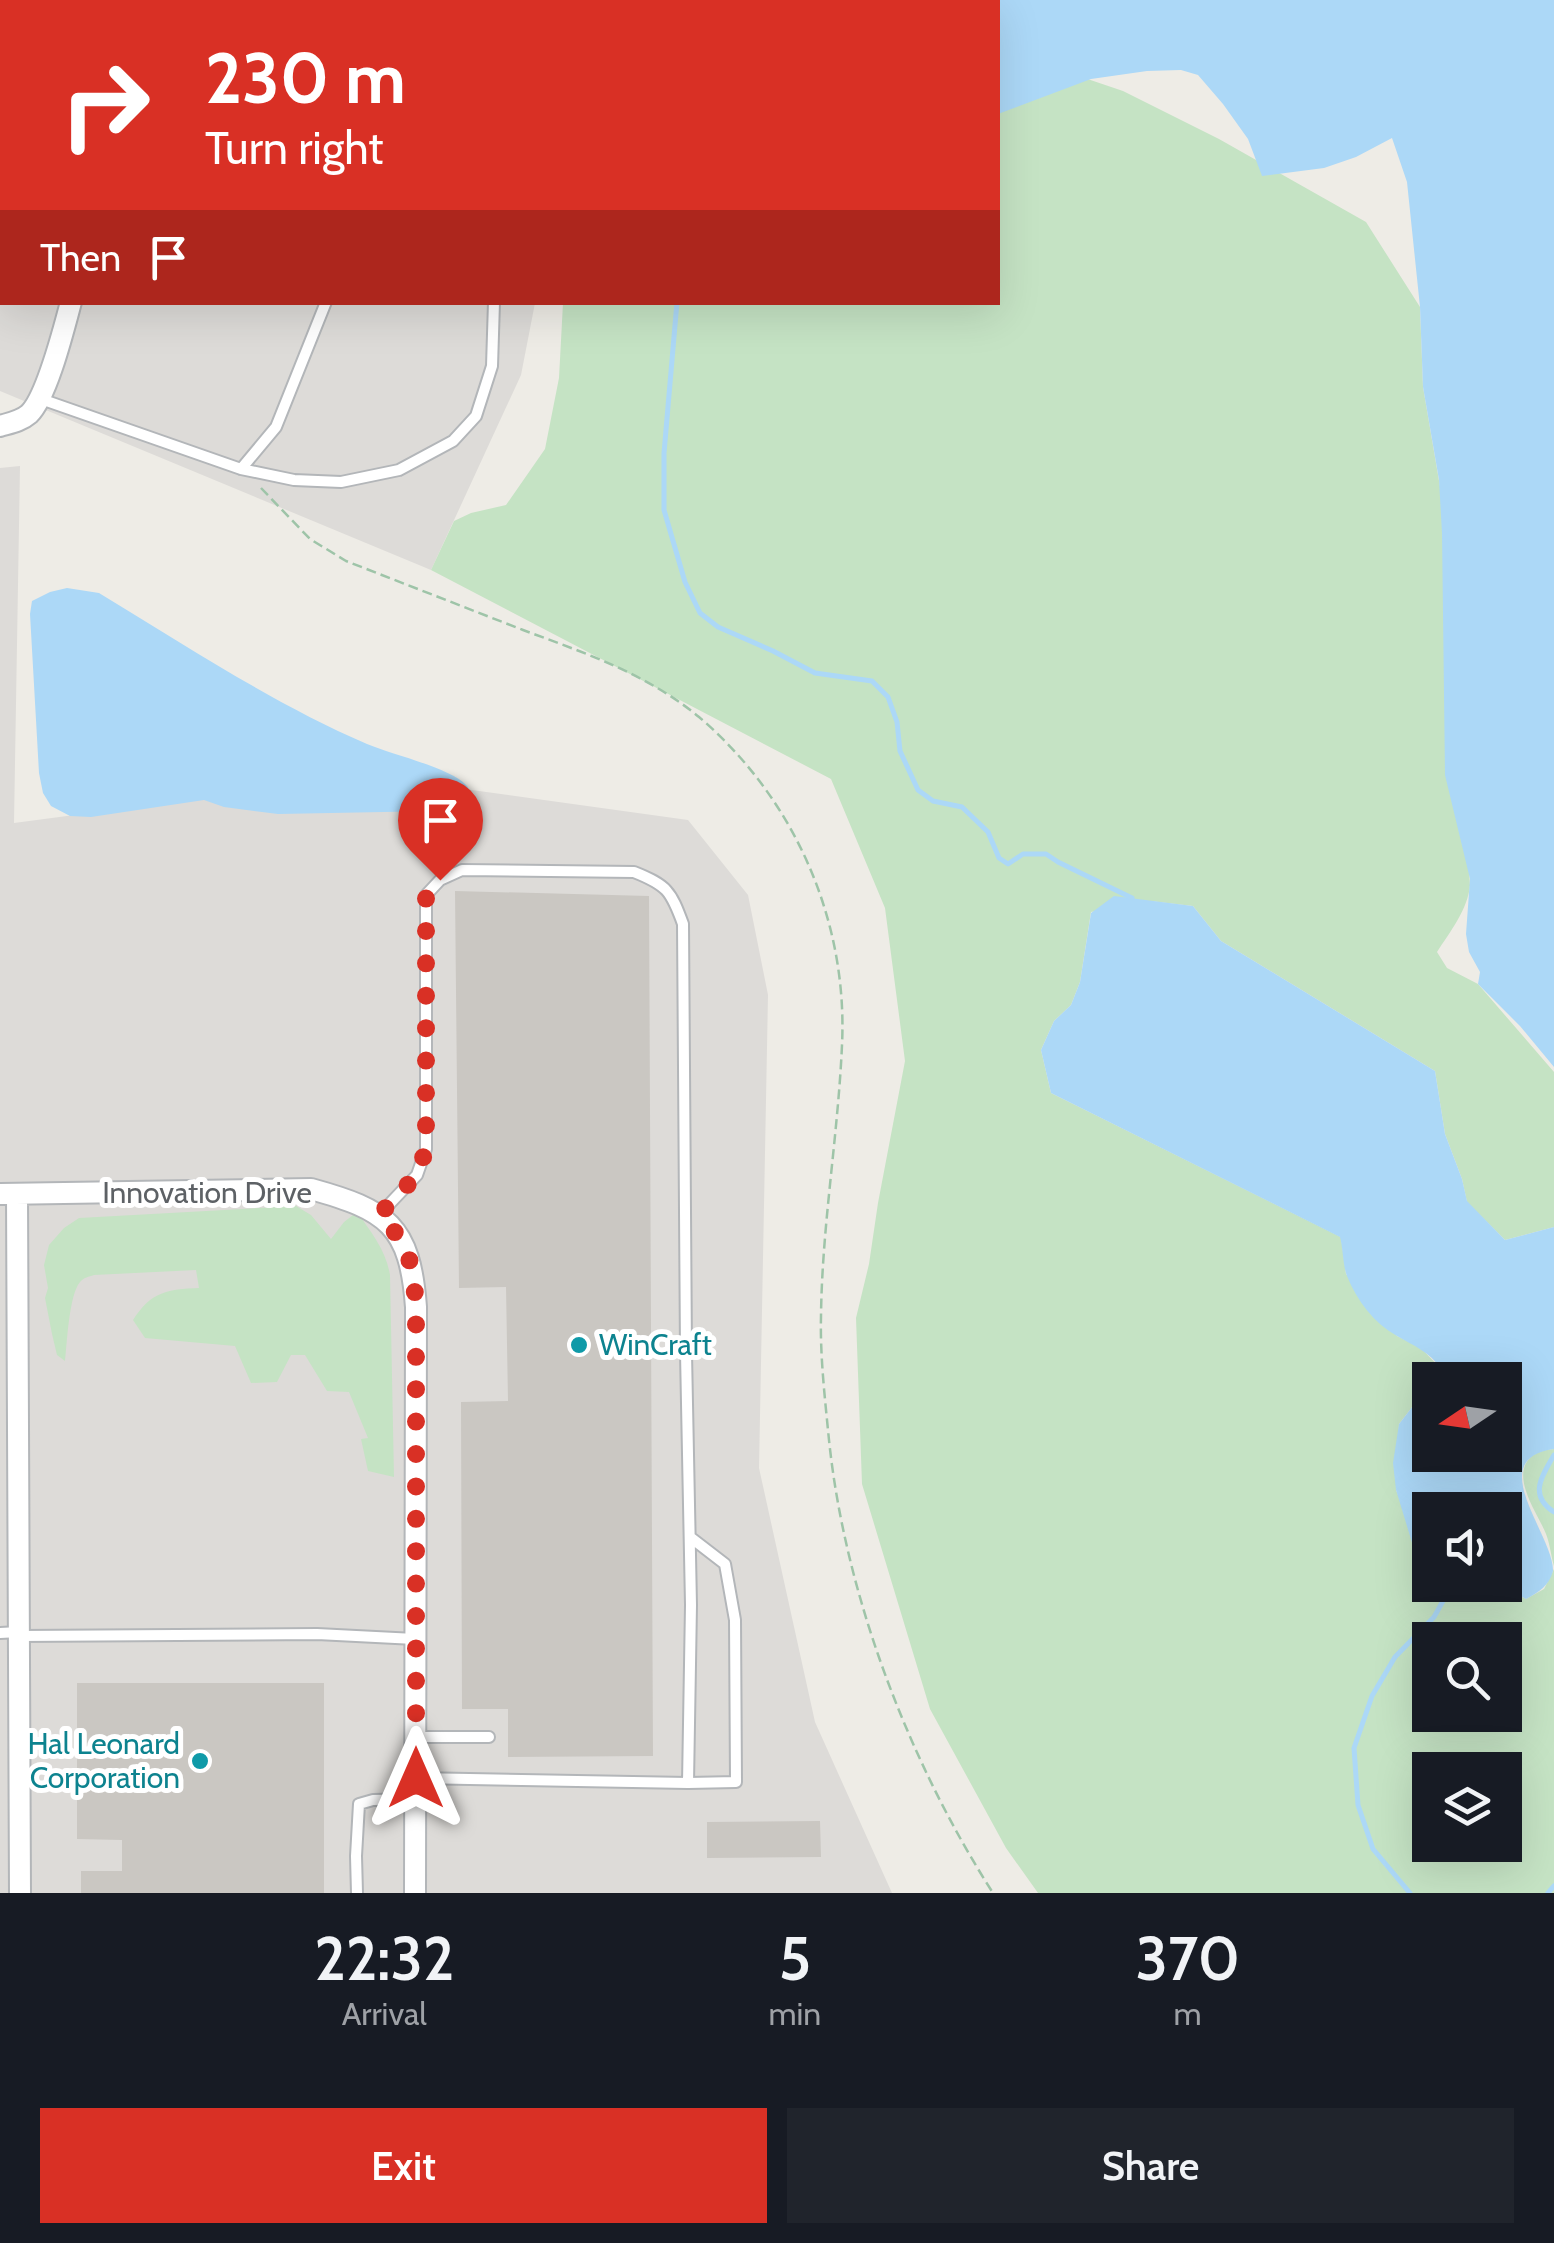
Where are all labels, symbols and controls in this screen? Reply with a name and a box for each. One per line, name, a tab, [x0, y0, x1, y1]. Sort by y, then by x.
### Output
text: 230 m	[205, 35, 406, 121]
icon: right	[40, 40, 170, 170]
text: Turn right	[205, 121, 384, 175]
icon: arrive	[141, 230, 196, 285]
text: Then	[40, 234, 121, 281]
pin	[398, 778, 483, 881]
icon: arrive	[413, 793, 468, 848]
street label: Innovation Drive	[102, 1174, 312, 1211]
place label: WinCraft	[599, 1326, 712, 1363]
marker: WinCraft	[568, 1334, 590, 1356]
north arrow	[1412, 1362, 1522, 1472]
map controls	[1412, 1362, 1522, 1862]
button: sound	[1412, 1492, 1522, 1602]
button: search	[1412, 1622, 1522, 1732]
place label: Hal Leonard Corporation	[27, 1725, 180, 1796]
position arrow	[364, 1726, 468, 1830]
marker: Hal Leonard Corporation	[189, 1750, 211, 1772]
button: layers	[1412, 1752, 1522, 1862]
text: 22:32	[314, 1922, 454, 1995]
text: 5	[779, 1922, 811, 1995]
text: 370	[1135, 1922, 1240, 1995]
text: Arrival	[342, 1994, 427, 2033]
text: min	[769, 1994, 821, 2033]
text: m	[1174, 1994, 1202, 2033]
button: Exit	[40, 2108, 767, 2223]
button: Share	[787, 2108, 1514, 2223]

